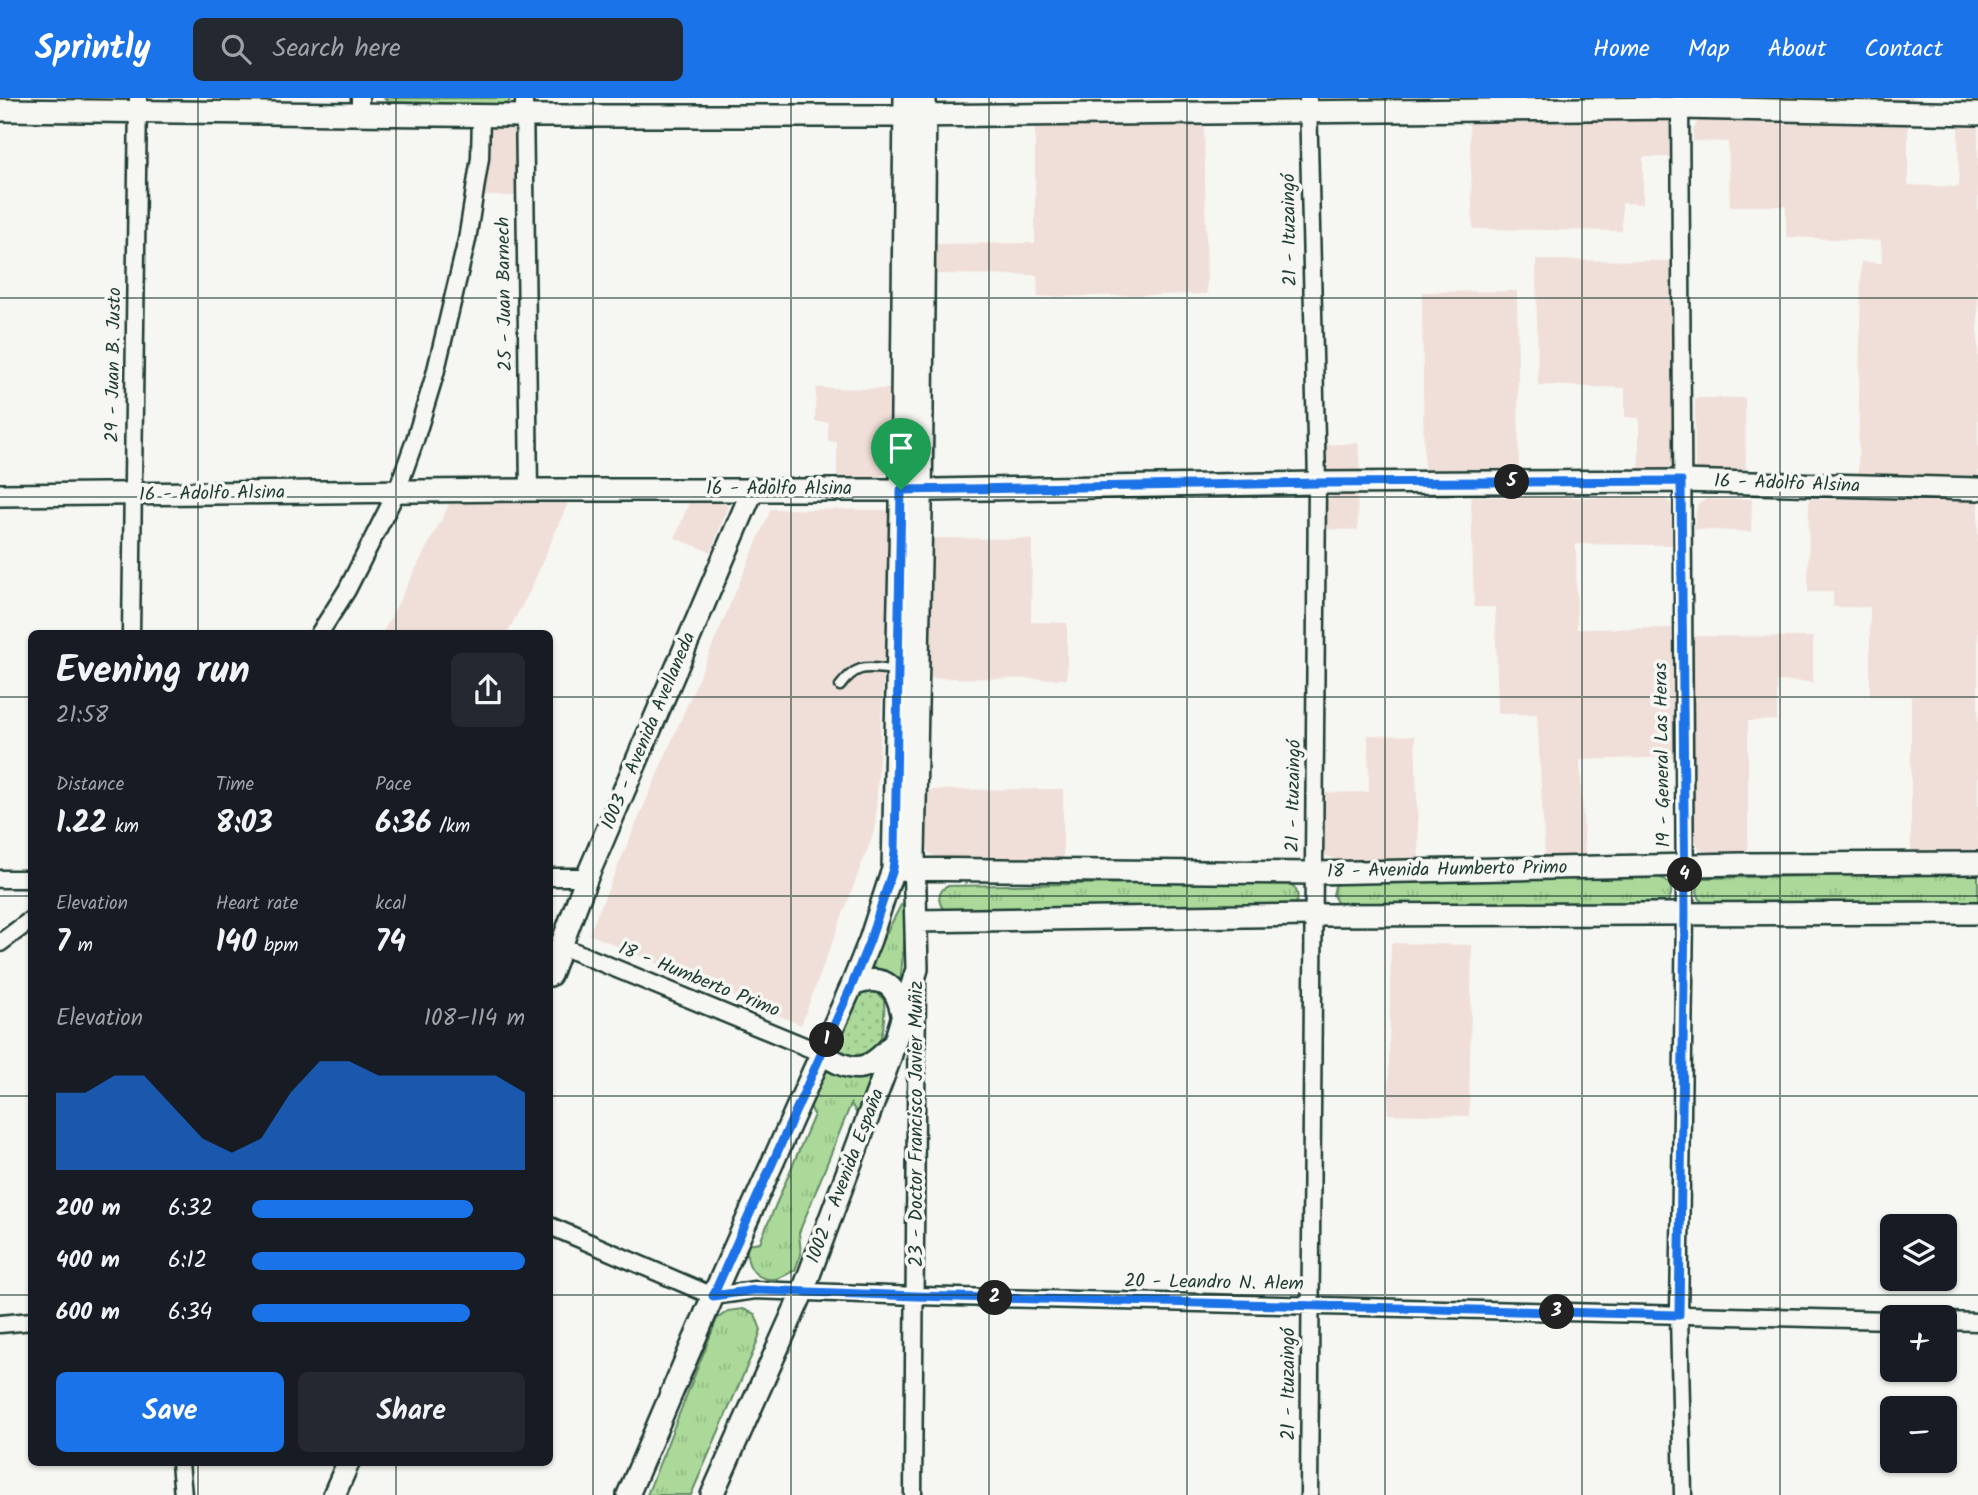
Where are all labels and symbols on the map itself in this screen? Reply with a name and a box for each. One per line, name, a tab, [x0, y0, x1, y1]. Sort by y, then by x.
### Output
street label: 21 - Ituzaingó	[1274, 172, 1306, 287]
street label: 25 - Juan Barnech	[489, 216, 521, 372]
street label: 29 - Juan B. Justo	[98, 287, 130, 443]
pin	[871, 418, 931, 490]
pin: 5	[1494, 464, 1530, 500]
street label: 16 - Adolfo Alsina	[1714, 466, 1860, 502]
street label: 16 - Adolfo Alsina	[706, 474, 852, 504]
street label: 16 - Adolfo Alsina	[139, 478, 285, 510]
street label: 1003 - Avenida Avellaneda	[594, 628, 704, 834]
street label: 19 - General Las Heras	[1646, 662, 1680, 848]
street label: 21 - Ituzaingó	[1278, 738, 1310, 853]
street label: 18 - Avenida Humberto Primo	[1327, 853, 1567, 887]
pin: 4	[1668, 858, 1702, 892]
street label: 18 - Humberto Primo	[614, 934, 784, 1026]
street label: 23 - Doctor Francisco Javier Muñiz	[902, 981, 932, 1267]
pin: 1	[810, 1023, 844, 1058]
street label: 1002 - Avenida España	[799, 1084, 893, 1268]
street label: 20 - Leandro N. Alem	[1124, 1266, 1304, 1300]
pin: 2	[978, 1280, 1012, 1316]
pin: 3	[1540, 1294, 1574, 1330]
street label: 21 - Ituzaingó	[1274, 1326, 1304, 1440]

